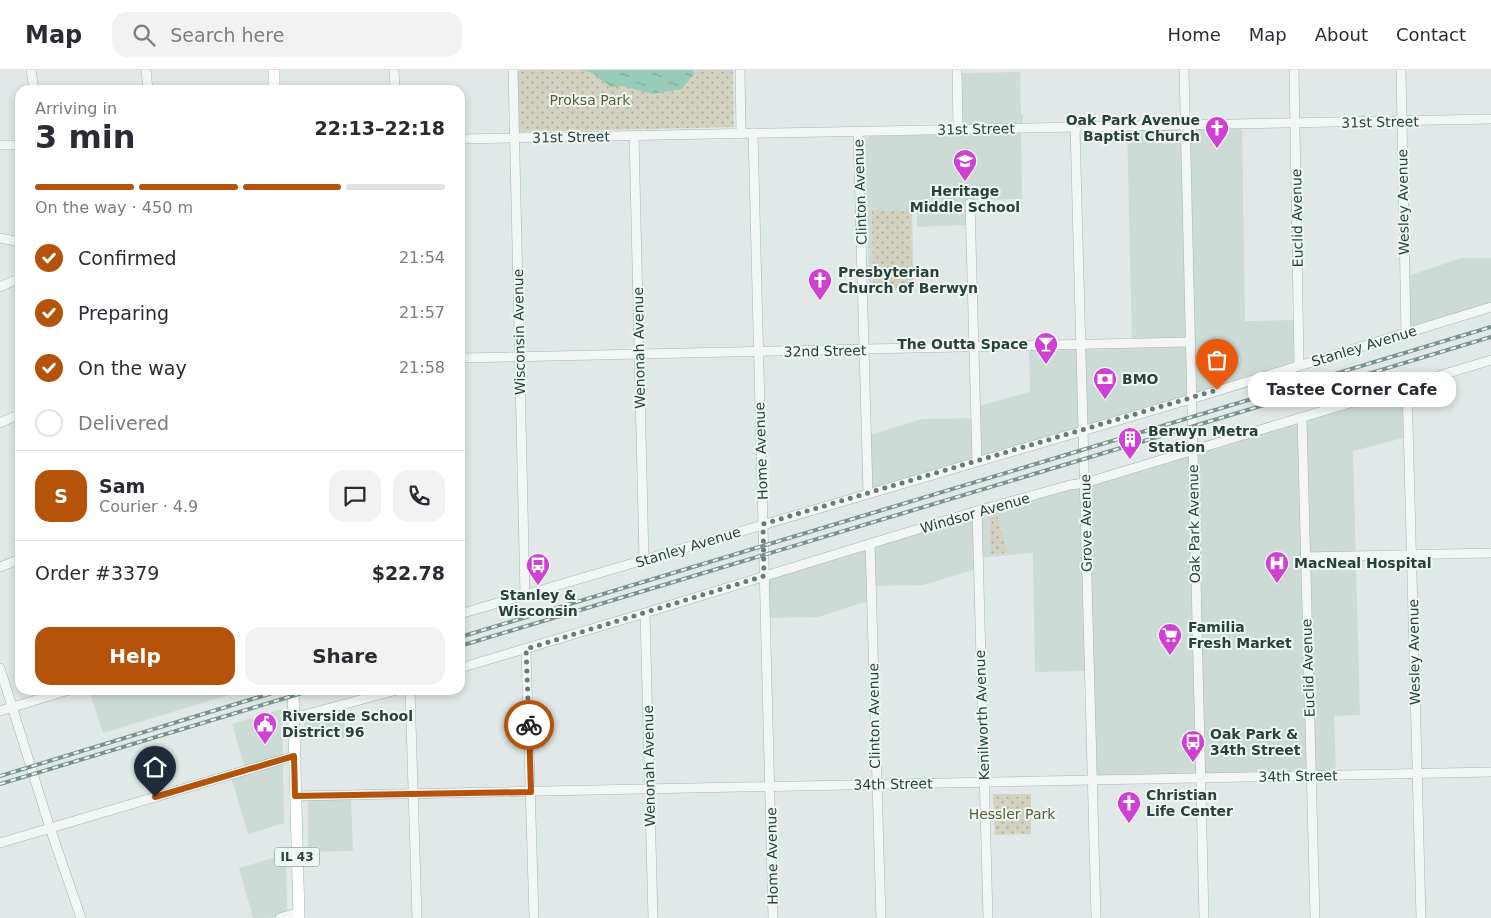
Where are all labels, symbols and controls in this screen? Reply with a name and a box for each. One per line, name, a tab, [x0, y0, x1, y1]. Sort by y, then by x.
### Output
search box	[112, 12, 462, 57]
text: Map	[25, 21, 82, 49]
icon: search	[130, 21, 158, 49]
text: Search here	[170, 24, 284, 46]
text: Home	[1168, 24, 1221, 45]
text: Map	[1249, 24, 1287, 45]
text: About	[1315, 24, 1368, 45]
text: Contact	[1396, 24, 1466, 45]
park label: Proksa Park	[550, 92, 631, 108]
text: Arriving in	[35, 99, 117, 118]
place label: Oak Park Avenue Baptist Church	[1066, 112, 1200, 144]
street label: 31st Street	[1341, 113, 1419, 131]
church icon: Oak Park Avenue Baptist Church	[1204, 115, 1230, 149]
text: 22:13–22:18	[315, 117, 445, 139]
text: 3 min	[35, 118, 136, 156]
street label: 31st Street	[937, 120, 1015, 138]
street label: 31st Street	[532, 128, 610, 146]
street label: Clinton Avenue	[850, 139, 870, 245]
school or university icon: Heritage Middle School	[952, 148, 978, 182]
street label: Wesley Avenue	[1394, 149, 1412, 255]
street label: Euclid Avenue	[1288, 169, 1306, 267]
place label: Heritage Middle School	[910, 183, 1020, 215]
text: On the way · 450 m	[35, 198, 193, 217]
icon: check	[35, 244, 63, 272]
text: Confirmed	[78, 247, 177, 269]
text: 21:54	[399, 248, 445, 267]
place label: Presbyterian Church of Berwyn	[838, 264, 978, 296]
church icon: Presbyterian Church of Berwyn	[807, 267, 833, 301]
street label: Wisconsin Avenue	[510, 269, 528, 395]
street label: Wenonah Avenue	[630, 287, 648, 409]
icon: check	[35, 299, 63, 327]
text: Preparing	[78, 302, 169, 324]
text: 21:57	[399, 303, 445, 322]
street label: Stanley Avenue	[1309, 322, 1419, 370]
bar icon: The Outta Space	[1033, 331, 1059, 365]
place label: The Outta Space	[897, 336, 1028, 352]
pin	[1196, 339, 1238, 390]
street label: 32nd Street	[784, 342, 867, 360]
icon: bag	[1203, 346, 1231, 374]
icon: check	[35, 354, 63, 382]
text: On the way	[78, 357, 187, 379]
text: 21:58	[399, 358, 445, 377]
bank icon: BMO	[1092, 366, 1118, 400]
place label: BMO	[1122, 371, 1159, 387]
callout: Tastee Corner Cafe	[1247, 372, 1454, 408]
text: Tastee Corner Cafe	[1267, 380, 1437, 399]
street label: Home Avenue	[751, 402, 771, 500]
text: Delivered	[78, 412, 169, 434]
place label: Berwyn Metra Station	[1148, 423, 1258, 455]
building icon: Berwyn Metra Station	[1117, 426, 1143, 460]
street label: Oak Park Avenue	[1185, 464, 1203, 584]
button: chat	[329, 470, 381, 522]
button: phone	[393, 470, 445, 522]
street label: Grove Avenue	[1077, 474, 1095, 572]
text: Sam	[99, 475, 145, 497]
text: S	[54, 485, 68, 507]
street label: Windsor Avenue	[918, 490, 1032, 536]
text: Courier · 4.9	[99, 497, 198, 516]
street label: Stanley Avenue	[633, 523, 743, 571]
hospital icon: MacNeal Hospital	[1264, 550, 1290, 584]
bus stop icon: Stanley & Wisconsin	[525, 552, 551, 586]
place label: MacNeal Hospital	[1294, 555, 1431, 571]
text: Order #3379	[35, 562, 159, 584]
text: $22.78	[372, 562, 445, 584]
place label: Stanley & Wisconsin	[498, 587, 578, 619]
street label: Wesley Avenue	[1405, 599, 1423, 705]
street label: Euclid Avenue	[1298, 618, 1318, 718]
place label: Familia Fresh Market	[1188, 619, 1292, 651]
supermarket icon: Familia Fresh Market	[1157, 622, 1183, 656]
button: Help	[35, 627, 235, 685]
button: Share	[245, 627, 445, 685]
street label: Kenilworth Avenue	[972, 650, 992, 780]
street label: Clinton Avenue	[865, 663, 883, 769]
courier	[504, 700, 554, 750]
street label: Wenonah Avenue	[640, 705, 658, 827]
place label: Riverside School District 96	[282, 708, 413, 740]
public building icon: Riverside School District 96	[252, 711, 278, 745]
icon: bike	[515, 711, 543, 739]
place label: Oak Park & 34th Street	[1210, 726, 1301, 758]
bus stop icon: Oak Park & 34th Street	[1180, 729, 1206, 763]
pin	[134, 746, 176, 797]
icon: home	[141, 753, 169, 781]
street label: 34th Street	[1258, 767, 1338, 785]
street label: 34th Street	[853, 775, 933, 793]
place label: Christian Life Center	[1146, 787, 1233, 819]
church icon: Christian Life Center	[1116, 790, 1142, 824]
park label: Hessler Park	[969, 806, 1056, 822]
street label: Home Avenue	[763, 807, 781, 905]
road number: IL 43	[274, 848, 320, 866]

